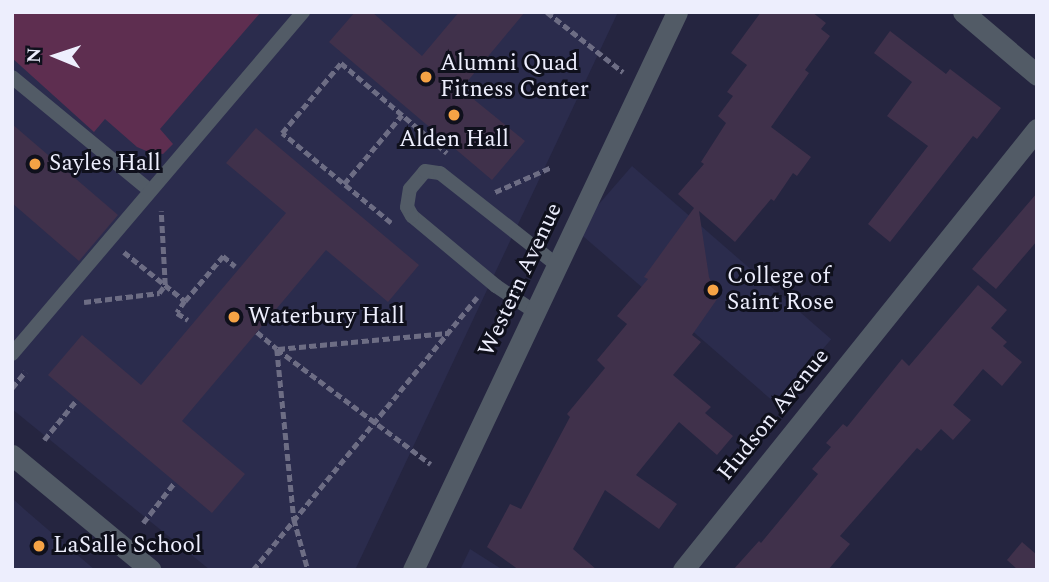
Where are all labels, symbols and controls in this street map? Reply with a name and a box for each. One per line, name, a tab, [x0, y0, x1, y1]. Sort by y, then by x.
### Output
north arrow	[21, 21, 91, 91]
text: N	[20, 47, 49, 64]
place label: Alumni Quad Fitness Center	[440, 50, 589, 104]
marker: Alumni Quad Fitness Center	[418, 69, 434, 85]
marker: Alden Hall	[446, 107, 462, 123]
place label: Alden Hall	[399, 126, 509, 154]
place label: Sayles Hall	[49, 150, 161, 178]
marker: Sayles Hall	[27, 156, 43, 172]
street label: Western Avenue	[473, 199, 569, 361]
place label: College of Saint Rose	[727, 263, 834, 317]
marker: College of Saint Rose	[705, 282, 721, 298]
place label: Waterbury Hall	[248, 303, 405, 331]
marker: Waterbury Hall	[226, 309, 242, 325]
street label: Hudson Avenue	[712, 343, 836, 487]
place label: LaSalle School	[53, 532, 202, 560]
marker: LaSalle School	[31, 538, 47, 554]

